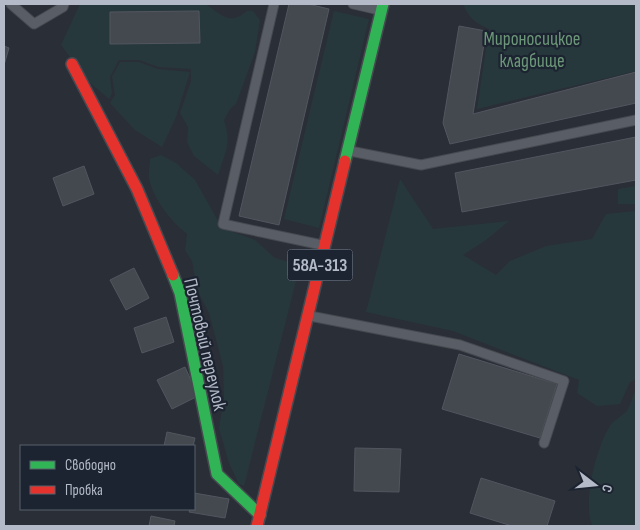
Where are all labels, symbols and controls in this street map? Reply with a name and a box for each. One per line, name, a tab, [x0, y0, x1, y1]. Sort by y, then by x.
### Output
park label: Мироносицкое кладбище	[484, 28, 580, 73]
road number: 58А-313	[288, 250, 352, 280]
street label: Почтовый переулок	[178, 276, 231, 414]
legend	[20, 445, 195, 510]
text: Свободно	[65, 456, 116, 475]
north arrow	[570, 460, 620, 510]
text: Пробка	[65, 481, 103, 500]
text: С	[598, 483, 616, 494]

